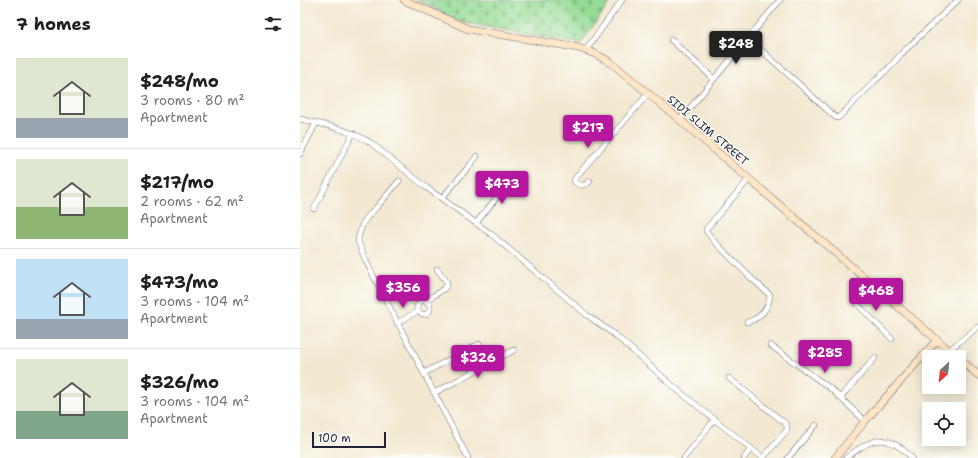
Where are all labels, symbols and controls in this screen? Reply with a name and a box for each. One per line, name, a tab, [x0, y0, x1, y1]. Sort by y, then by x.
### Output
text: 7 homes	[16, 13, 91, 35]
icon: filters	[262, 13, 284, 35]
pin: $248	[712, 31, 760, 65]
text: $248	[718, 35, 754, 52]
text: $248/mo	[140, 70, 219, 92]
icon: home	[48, 74, 96, 122]
text: 3 rooms · 80 m²	[140, 92, 244, 109]
street label: SIDI SLIM STREET	[664, 92, 752, 169]
text: Apartment	[140, 109, 208, 126]
pin: $217	[564, 115, 612, 149]
text: $217	[572, 119, 604, 136]
text: $217/mo	[140, 171, 214, 193]
pin: $473	[478, 171, 526, 205]
icon: home	[48, 175, 96, 223]
text: $473	[484, 175, 520, 192]
text: 2 rooms · 62 m²	[140, 193, 244, 210]
text: Apartment	[140, 210, 208, 227]
text: $473/mo	[140, 271, 219, 293]
icon: home	[48, 275, 96, 323]
pin: $356	[379, 275, 427, 309]
pin: $468	[852, 278, 900, 312]
text: $356	[385, 279, 421, 296]
text: $468	[858, 282, 894, 299]
text: 3 rooms · 104 m²	[140, 293, 249, 310]
text: Apartment	[140, 310, 208, 327]
pin: $285	[801, 340, 849, 374]
text: $285	[808, 344, 842, 361]
pin: $326	[454, 345, 502, 379]
text: $326	[460, 349, 496, 366]
north arrow	[922, 350, 966, 394]
map controls	[922, 350, 966, 446]
text: $326/mo	[140, 371, 219, 393]
icon: home	[48, 375, 96, 423]
text: 3 rooms · 104 m²	[140, 393, 249, 410]
button: locate	[922, 402, 966, 446]
text: Apartment	[140, 410, 208, 427]
scale bar	[312, 430, 386, 449]
text: 100 m	[318, 431, 351, 446]

